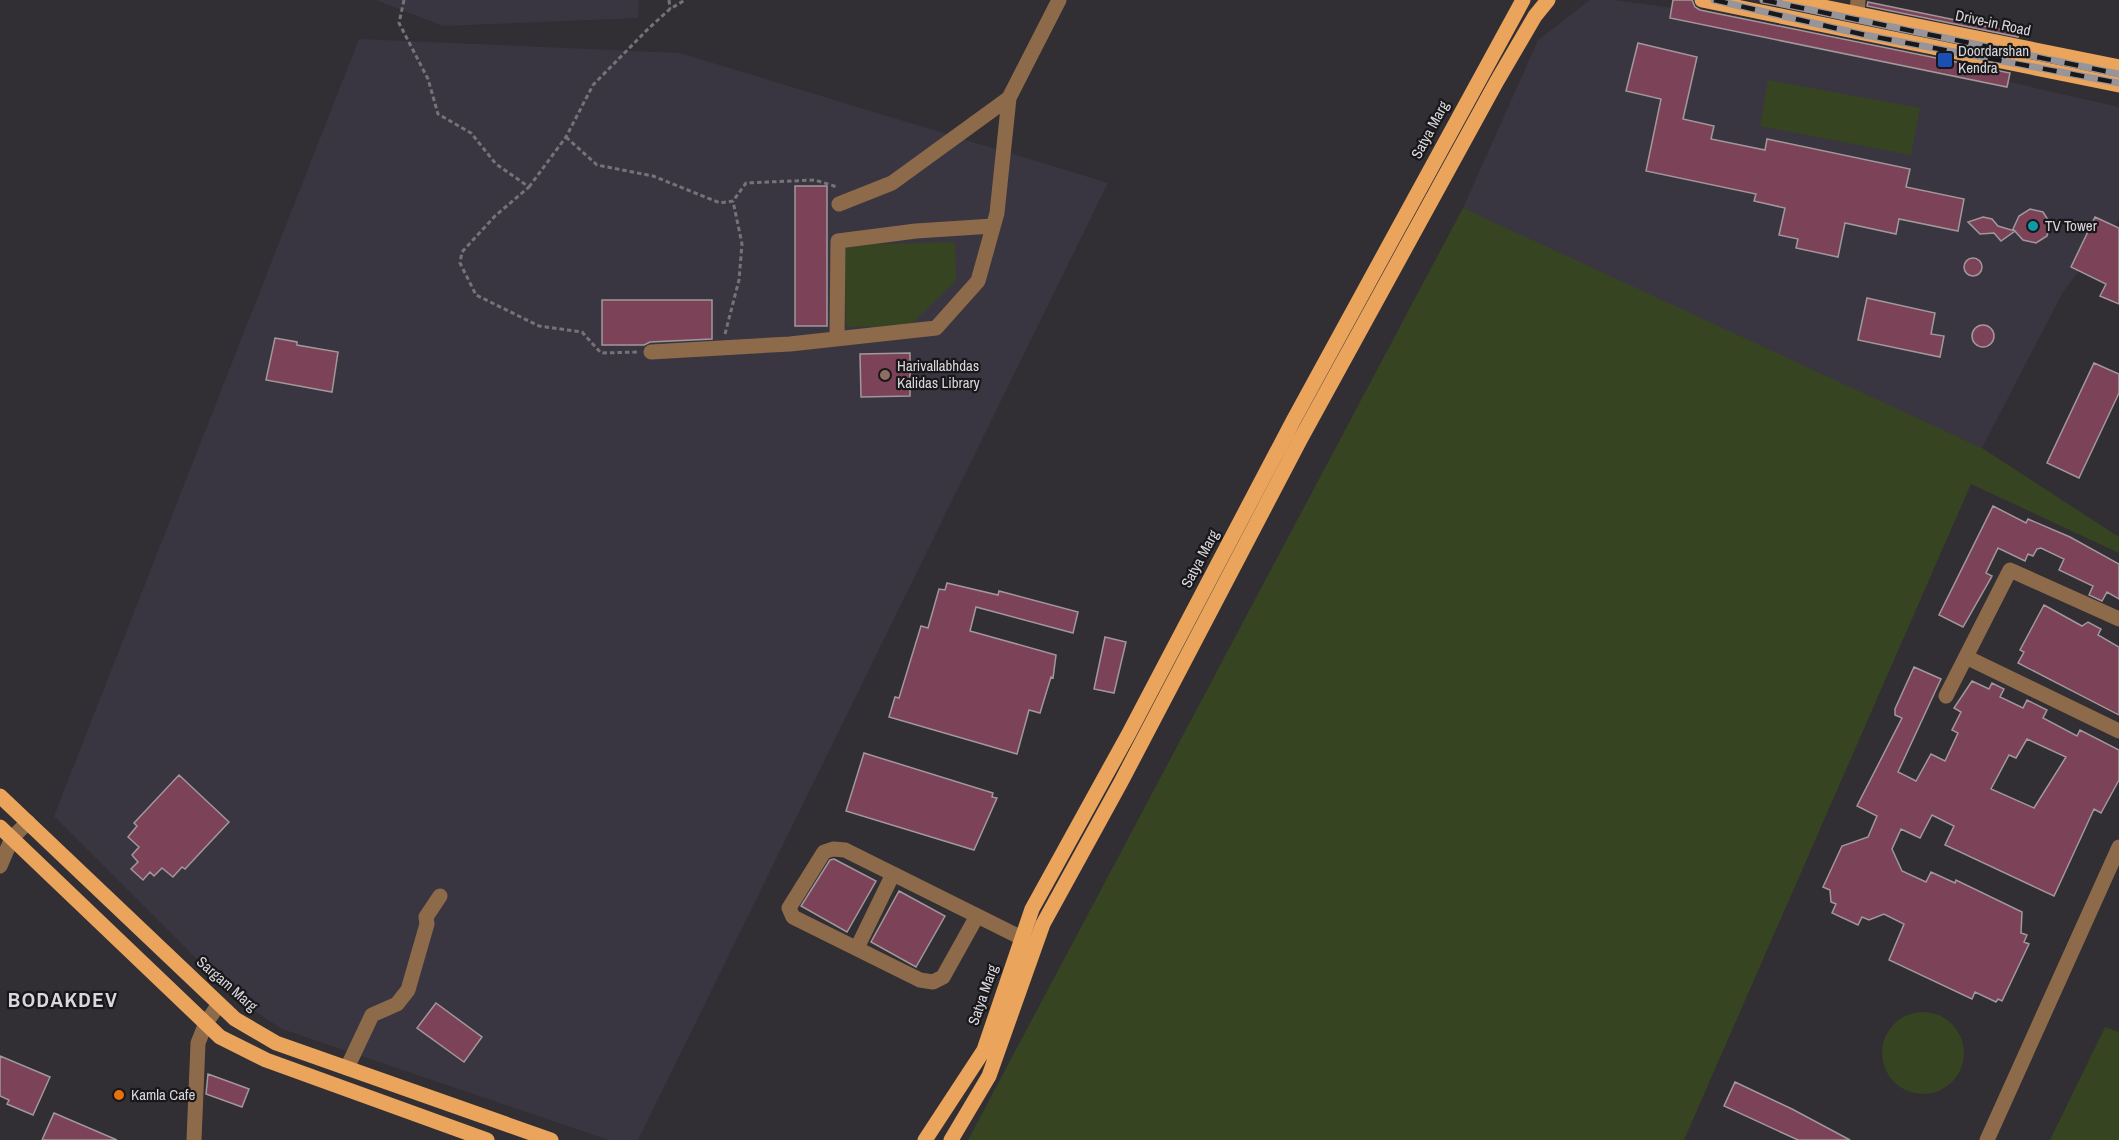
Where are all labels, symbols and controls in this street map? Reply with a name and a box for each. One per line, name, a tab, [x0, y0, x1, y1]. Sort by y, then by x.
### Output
street label: Drive-in Road	[1953, 4, 2033, 41]
place label: Doordarshan Kendra	[1958, 40, 2029, 78]
marker: Doordarshan Kendra	[1936, 51, 1954, 69]
street label: Satya Marg	[1406, 97, 1454, 162]
place label: TV Tower	[2045, 215, 2097, 236]
marker: TV Tower	[2026, 219, 2040, 233]
place label: Harivallabhdas Kalidas Library	[897, 355, 981, 393]
marker: Harivallabhdas Kalidas Library	[878, 368, 892, 382]
street label: Satya Marg	[1176, 526, 1224, 591]
street label: Sargam Marg	[192, 951, 262, 1016]
street label: Satya Marg	[962, 962, 1003, 1028]
district label: BODAKDEV	[8, 985, 118, 1014]
place label: Kamla Cafe	[131, 1084, 195, 1105]
marker: Kamla Cafe	[112, 1088, 126, 1102]

